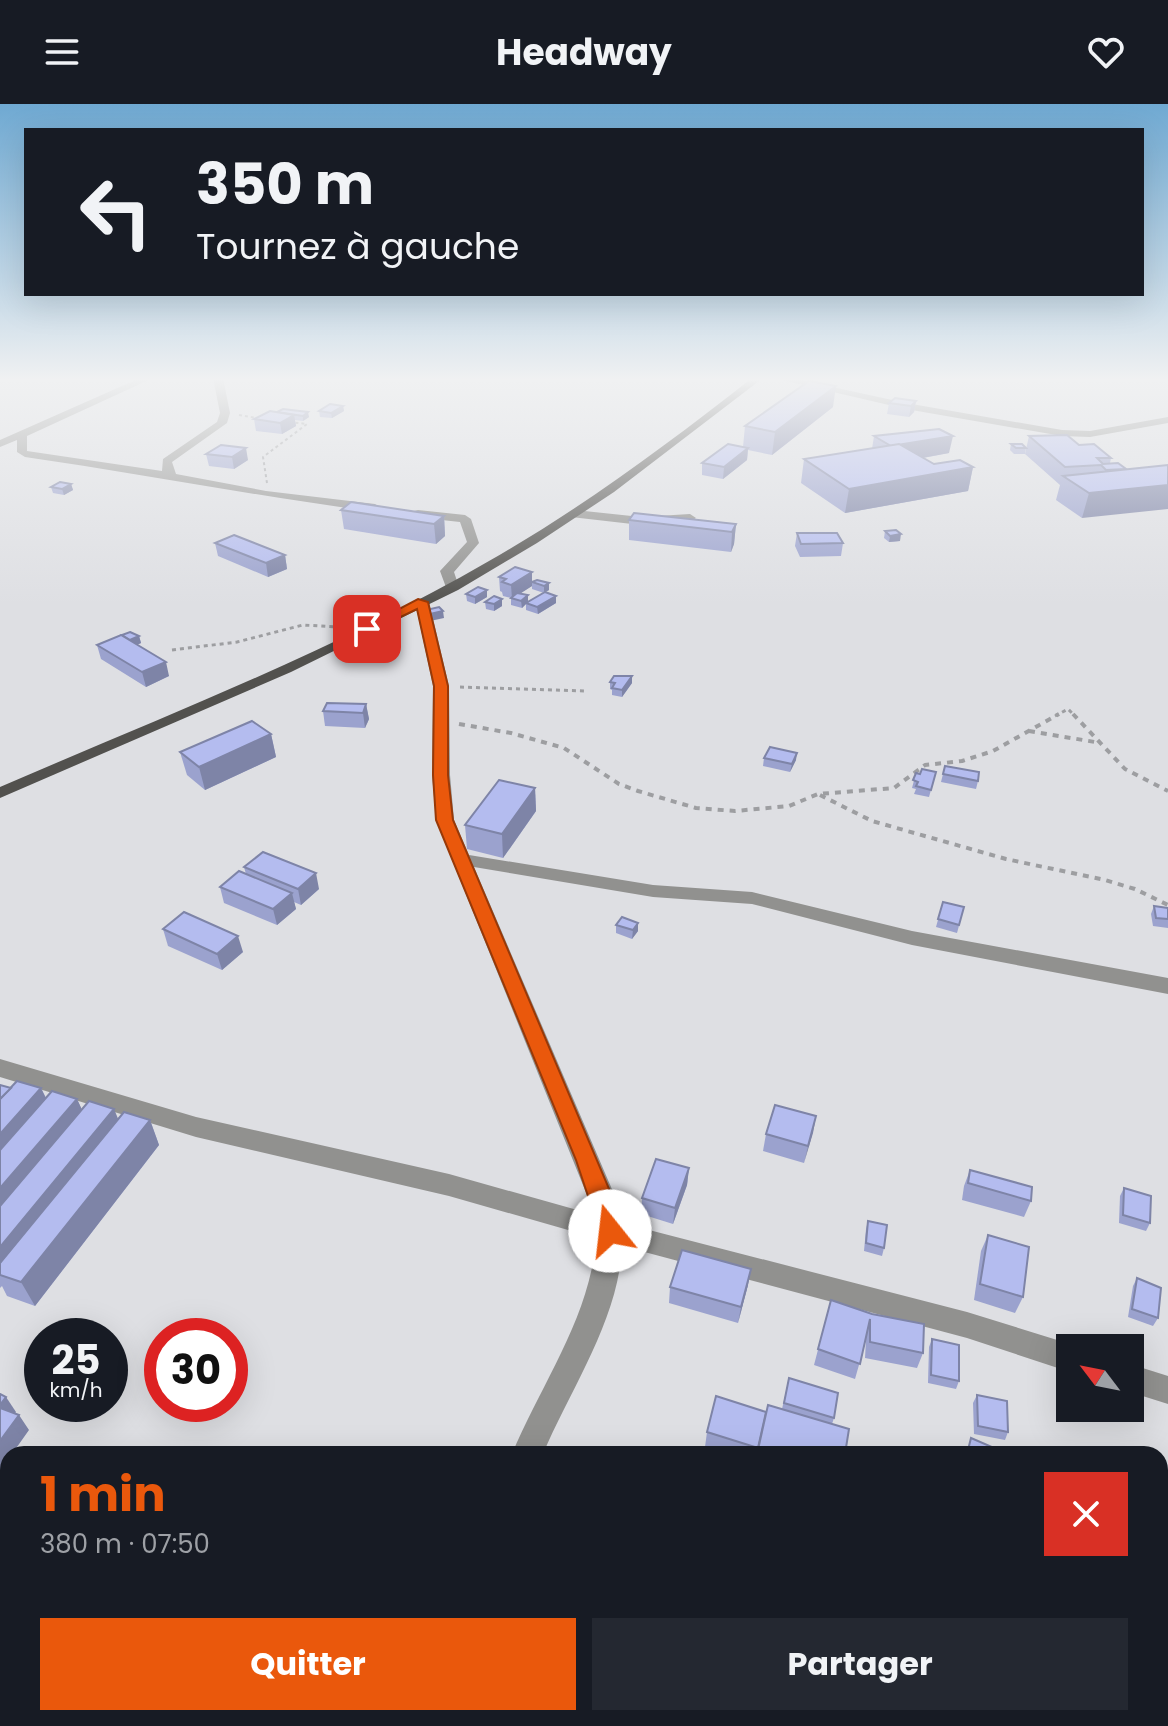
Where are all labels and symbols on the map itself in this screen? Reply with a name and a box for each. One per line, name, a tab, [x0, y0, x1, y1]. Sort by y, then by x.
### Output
pin	[333, 595, 401, 663]
position arrow	[568, 1189, 652, 1273]
speed limit sign: 30	[144, 1318, 248, 1422]
north arrow	[1056, 1334, 1144, 1422]

